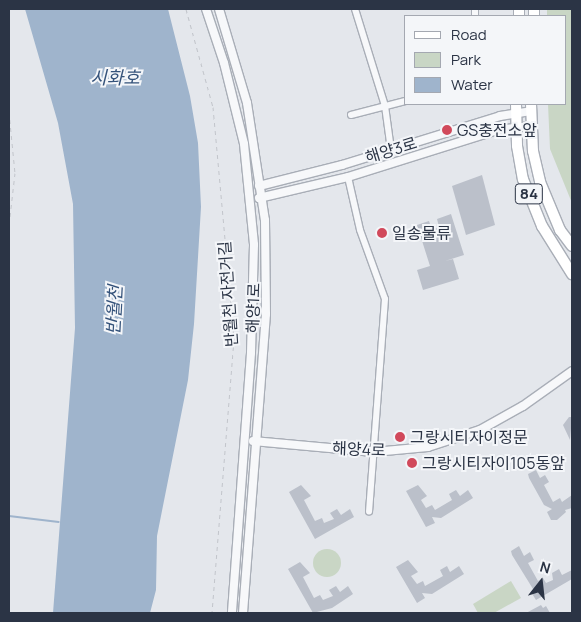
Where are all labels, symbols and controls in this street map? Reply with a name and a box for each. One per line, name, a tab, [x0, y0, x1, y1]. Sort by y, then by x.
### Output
legend	[404, 15, 566, 105]
text: Road	[451, 24, 487, 45]
text: Park	[451, 49, 481, 70]
water label: 시화호	[90, 66, 140, 88]
text: Water	[451, 74, 493, 95]
place label: GS충전소앞	[457, 120, 537, 140]
marker: GS충전소앞	[441, 124, 453, 136]
street label: 해양3로	[363, 133, 419, 167]
road number: 84	[514, 182, 544, 206]
place label: 일송물류	[392, 223, 451, 243]
marker: 일송물류	[376, 227, 388, 239]
street label: 반월천 자전거길	[215, 240, 241, 348]
street label: 해양1로	[243, 282, 263, 334]
water label: 반월천	[102, 285, 126, 335]
place label: 그랑시티자이정문	[410, 427, 528, 447]
marker: 그랑시티자이정문	[394, 431, 406, 443]
street label: 해양4로	[332, 438, 386, 460]
place label: 그랑시티자이105동앞	[422, 453, 565, 473]
marker: 그랑시티자이105동앞	[406, 457, 418, 469]
north arrow	[516, 557, 566, 607]
text: N	[538, 557, 553, 578]

